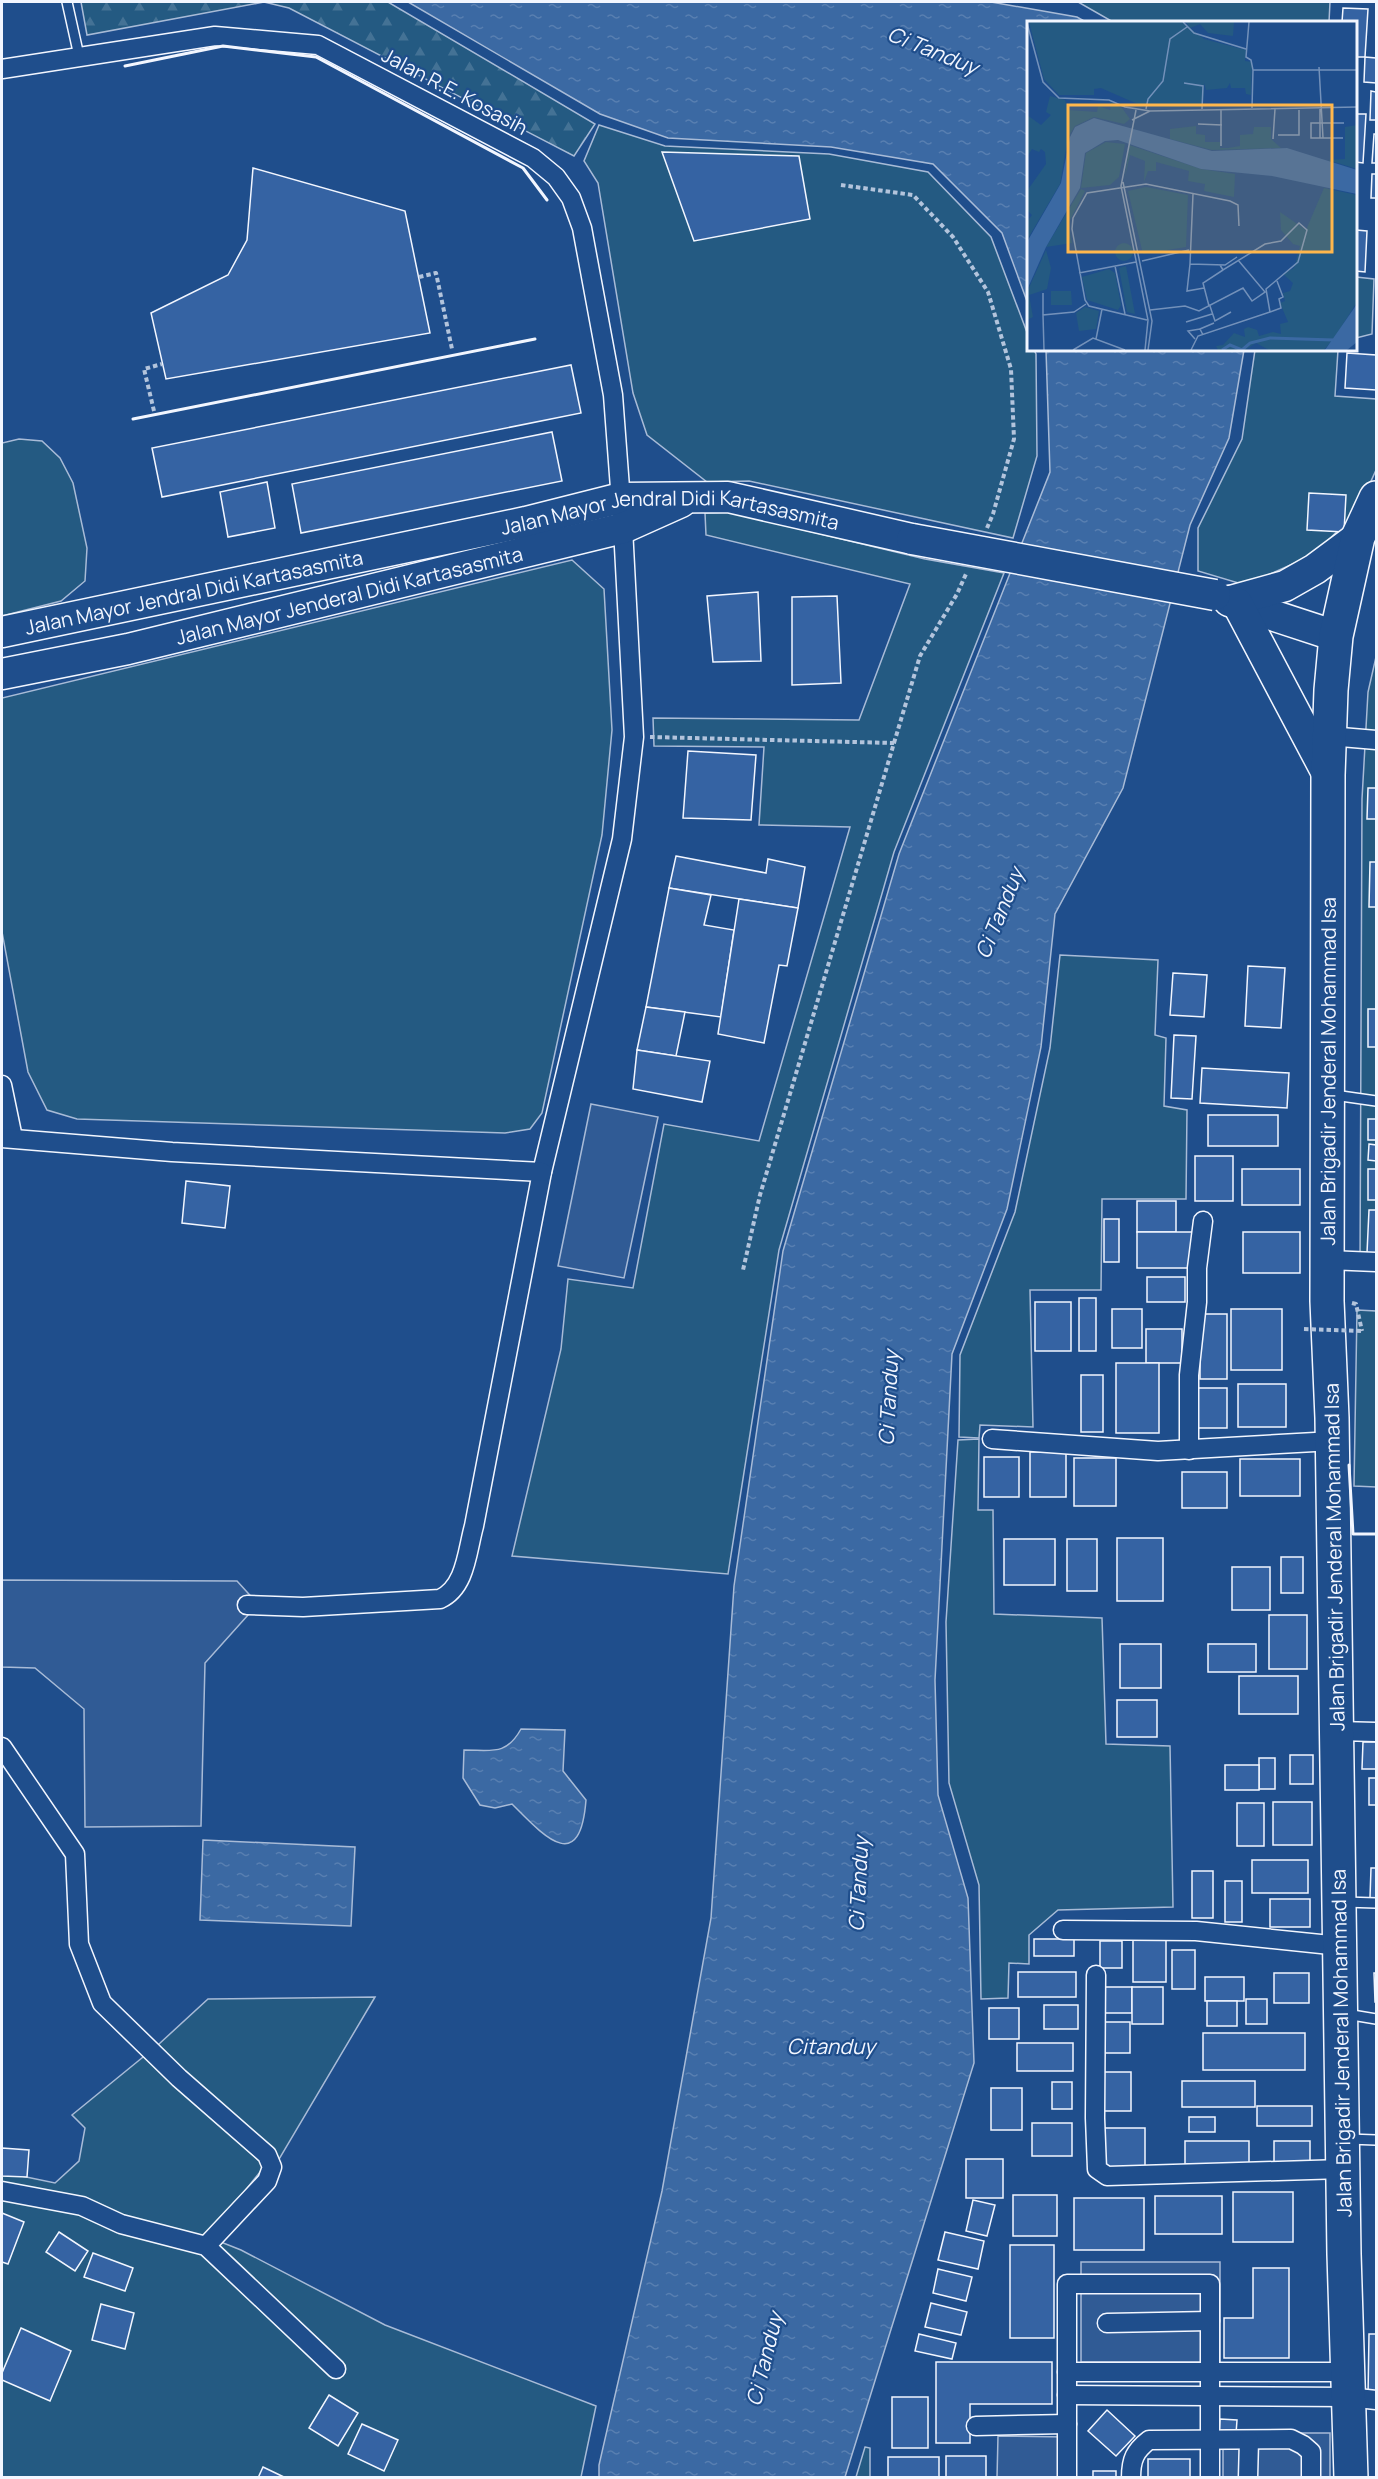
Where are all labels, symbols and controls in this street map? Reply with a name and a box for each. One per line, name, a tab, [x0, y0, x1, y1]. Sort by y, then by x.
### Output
water label: Ci Tanduy	[884, 19, 985, 82]
inset map	[1027, 21, 1357, 351]
street label: Jalan R.E. Kosasih	[377, 41, 533, 141]
street label: Jalan Mayor Jendral Didi Kartasasmita	[498, 483, 842, 540]
street label: Jalan Mayor Jenderal Didi Kartasasmita	[173, 540, 525, 650]
street label: Jalan Mayor Jendral Didi Kartasasmita	[22, 543, 365, 640]
water label: Ci Tanduy	[968, 861, 1031, 962]
street label: Jalan Brigadir Jenderal Mohammad Isa	[1314, 897, 1341, 1246]
water label: Ci Tanduy	[872, 1347, 905, 1446]
street label: Jalan Brigadir Jenderal Mohammad Isa	[1317, 1383, 1351, 1731]
water label: Ci Tanduy	[842, 1833, 875, 1932]
street label: Jalan Brigadir Jenderal Mohammad Isa	[1324, 1869, 1358, 2217]
water label: Citanduy	[787, 2032, 878, 2060]
water label: Ci Tanduy	[739, 2307, 790, 2409]

